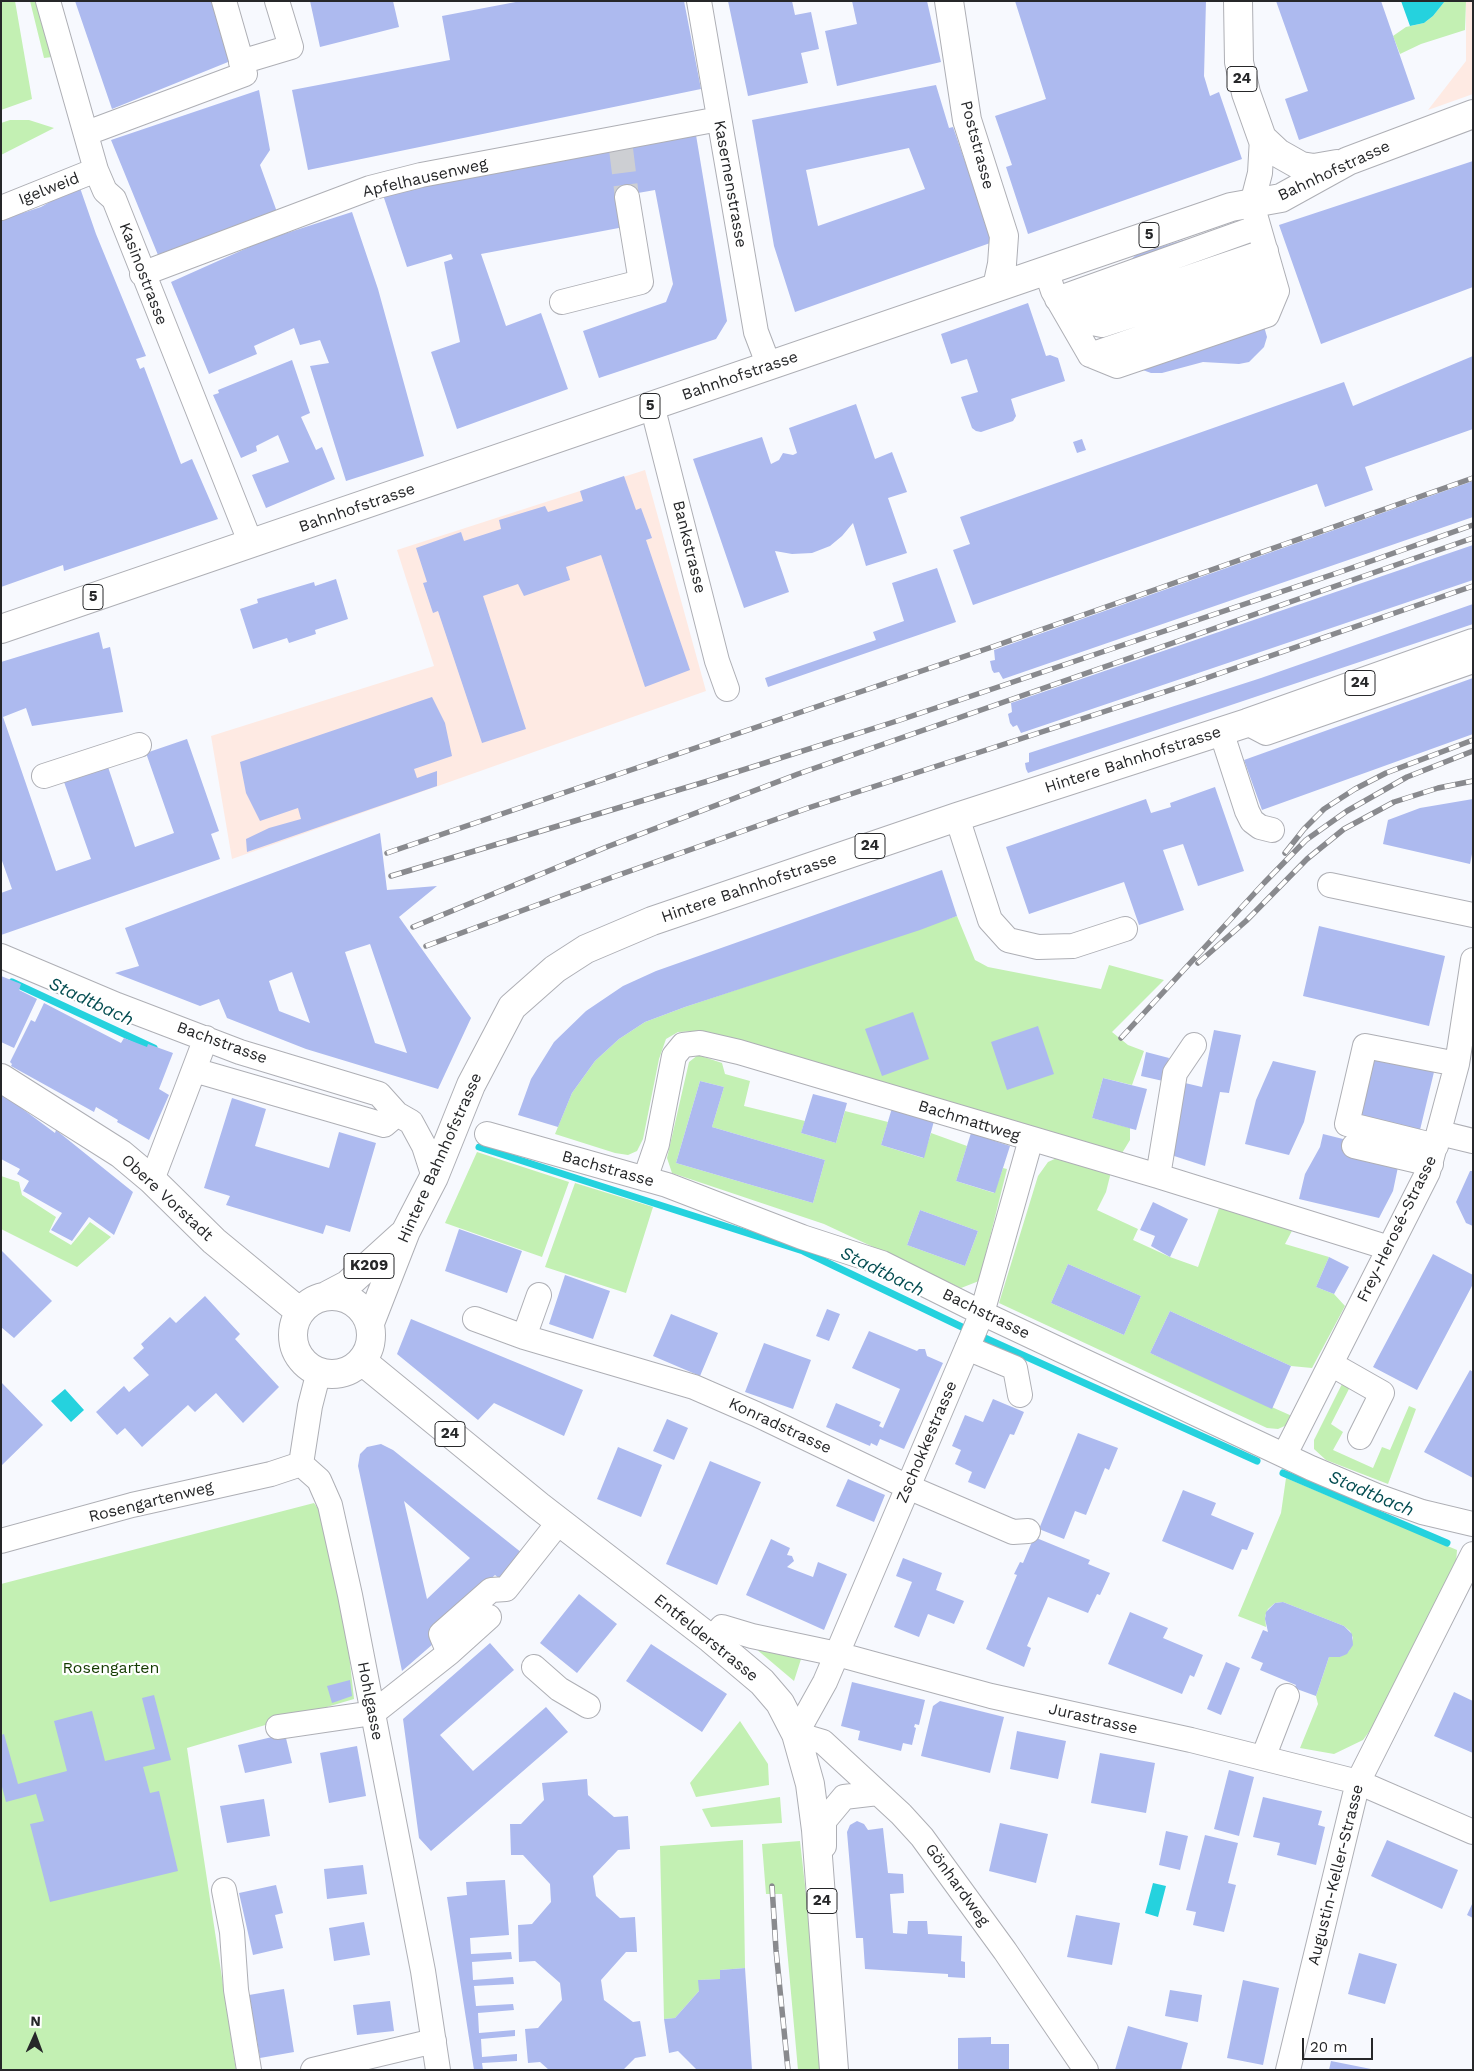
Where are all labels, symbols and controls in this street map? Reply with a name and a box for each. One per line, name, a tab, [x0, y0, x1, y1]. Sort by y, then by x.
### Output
road number: 24	[1227, 66, 1257, 92]
street label: Poststrasse	[956, 99, 998, 191]
street label: Kasernenstrasse	[709, 119, 751, 249]
street label: Bahnhofstrasse	[1275, 137, 1393, 205]
street label: Apfelhausenweg	[361, 154, 489, 202]
street label: Igelweid	[16, 169, 82, 209]
street label: Kasinostrasse	[115, 220, 171, 328]
road number: 5	[1139, 222, 1159, 248]
street label: Bahnhofstrasse	[679, 347, 801, 405]
road number: 5	[640, 394, 660, 418]
street label: Bahnhofstrasse	[296, 479, 418, 537]
street label: Bankstrasse	[668, 499, 710, 595]
road number: 5	[83, 584, 103, 610]
road number: 24	[1345, 670, 1375, 696]
street label: Hintere Bahnhofstrasse	[1042, 722, 1224, 798]
road number: 24	[855, 834, 885, 858]
street label: Hintere Bahnhofstrasse	[659, 849, 839, 927]
water label: Stadtbach	[45, 973, 137, 1031]
street label: Bachstrasse	[174, 1018, 270, 1068]
street label: Hintere Bahnhofstrasse	[394, 1070, 486, 1246]
street label: Bachmattweg	[916, 1096, 1022, 1146]
street label: Bachstrasse	[560, 1147, 656, 1191]
street label: Obere Vorstadt	[117, 1151, 217, 1245]
street label: Frey-Herosé-Strasse	[1353, 1153, 1441, 1305]
water label: Stadtbach	[836, 1242, 928, 1302]
road number: K209	[344, 1254, 394, 1278]
street label: Bachstrasse	[939, 1285, 1033, 1343]
street label: Zschokkestrasse	[893, 1378, 961, 1506]
street label: Konradstrasse	[726, 1394, 834, 1458]
road number: 24	[435, 1422, 465, 1446]
water label: Stadtbach	[1325, 1466, 1417, 1522]
street label: Rosengartenweg	[87, 1477, 215, 1527]
street label: Entfelderstrasse	[650, 1590, 762, 1686]
park label: Rosengarten	[63, 1658, 159, 1678]
street label: Hohlgasse	[353, 1660, 387, 1742]
street label: Jurastrasse	[1047, 1699, 1139, 1739]
street label: Augustin-Keller-Strasse	[1304, 1783, 1368, 1967]
street label: Gönhardweg	[921, 1840, 993, 1930]
road number: 24	[807, 1888, 837, 1914]
north arrow	[10, 2011, 60, 2061]
text: N	[30, 2013, 41, 2029]
scale bar	[1304, 2028, 1375, 2060]
text: 20 m	[1310, 2038, 1348, 2056]

